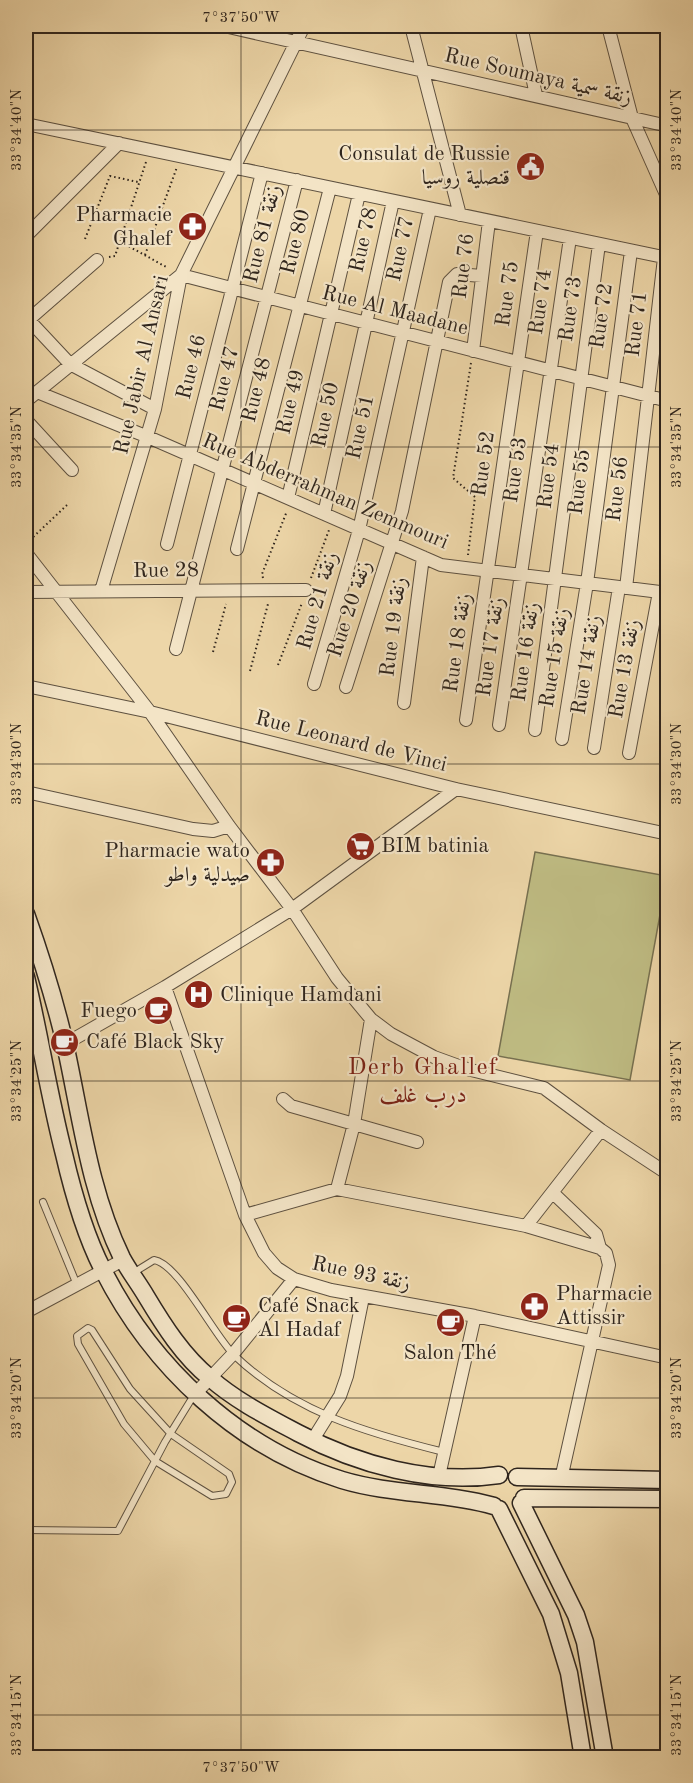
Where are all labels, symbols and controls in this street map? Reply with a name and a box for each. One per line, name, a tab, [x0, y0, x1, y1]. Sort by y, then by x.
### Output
text: 7°37'50"W	[202, 11, 280, 26]
street label: Rue Soumaya زنقة سمية	[442, 45, 634, 109]
text: 33°34'40"N	[10, 89, 25, 171]
text: 33°34'40"N	[670, 89, 685, 171]
place label: Consulat de Russie قنصلية روسيا	[338, 144, 510, 189]
public building icon: Consulat de Russie قنصلية روسيا	[515, 150, 547, 182]
street label: Rue 81 زنقة	[241, 183, 285, 285]
place label: Pharmacie Ghalef	[76, 205, 173, 250]
street label: Rue 78	[346, 205, 382, 275]
street label: Rue 80	[278, 207, 314, 277]
pharmacy icon: Pharmacie Ghalef	[177, 211, 209, 243]
street label: Rue 77	[384, 214, 418, 284]
street label: Rue 76	[450, 232, 478, 300]
street label: Rue 75	[493, 260, 523, 328]
street label: Rue 74	[526, 268, 556, 336]
street label: Rue Jabir Al Ansari	[111, 273, 173, 457]
street label: Rue 73	[556, 275, 586, 343]
street label: Rue 72	[587, 282, 617, 350]
street label: Rue Al Maadane	[320, 283, 470, 339]
street label: Rue 71	[623, 290, 651, 358]
street label: Rue 46	[174, 332, 210, 402]
street label: Rue 47	[207, 344, 243, 414]
street label: Rue 48	[239, 355, 275, 425]
street label: Rue 49	[273, 367, 309, 437]
street label: Rue 50	[309, 380, 343, 450]
street label: Rue 51	[343, 392, 379, 462]
text: 33°34'35"N	[10, 406, 25, 488]
text: 33°34'35"N	[670, 406, 685, 488]
street label: Rue 52	[469, 430, 499, 498]
street label: Rue Abderrahman Zemmouri	[199, 431, 451, 553]
street label: Rue 53	[501, 436, 531, 504]
street label: Rue 54	[535, 442, 563, 510]
street label: Rue 55	[566, 448, 594, 516]
street label: Rue 56	[604, 455, 632, 523]
street label: Rue 21 زنقة	[294, 550, 342, 652]
street label: Rue 20 زنقة	[325, 558, 375, 660]
street label: Rue 28	[133, 560, 199, 582]
street label: Rue 19 زنقة	[377, 576, 411, 678]
street label: Rue 18 زنقة	[441, 592, 475, 694]
street label: Rue 17 زنقة	[474, 596, 508, 698]
street label: Rue 16 زنقة	[509, 601, 543, 703]
street label: Rue 15 زنقة	[537, 607, 573, 709]
street label: Rue 14 زنقة	[569, 614, 605, 716]
street label: Rue 13 زنقة	[606, 618, 644, 720]
street label: Rue Leonard de Vinci	[253, 708, 449, 776]
text: 33°34'30"N	[10, 723, 25, 805]
text: 33°34'30"N	[670, 723, 685, 805]
supermarket icon: BIM batinia	[344, 830, 376, 862]
place label: BIM batinia	[381, 836, 489, 857]
place label: Pharmacie wato صيدلية واطو	[104, 841, 250, 887]
pharmacy icon: Pharmacie wato صيدلية واطو	[255, 847, 287, 879]
hospital icon: Clinique Hamdani	[183, 979, 215, 1011]
place label: Clinique Hamdani	[220, 985, 382, 1006]
cafe icon: Fuego	[142, 995, 174, 1027]
place label: Fuego	[80, 1001, 137, 1022]
cafe icon: Café Black Sky	[49, 1026, 81, 1058]
place label: Café Black Sky	[86, 1032, 224, 1053]
text: 33°34'25"N	[10, 1040, 25, 1122]
text: 33°34'25"N	[670, 1040, 685, 1122]
district label: Derb Ghallef درب غلف	[348, 1056, 498, 1109]
street label: Rue 93 زنقة	[310, 1253, 412, 1295]
place label: Pharmacie Attissir	[556, 1284, 652, 1329]
pharmacy icon: Pharmacie Attissir	[519, 1290, 551, 1322]
place label: Café Snack Al Hadaf	[258, 1296, 360, 1341]
cafe icon: Café Snack Al Hadaf	[221, 1302, 253, 1334]
cafe icon: Salon Thé	[434, 1306, 466, 1338]
place label: Salon Thé	[404, 1343, 496, 1364]
text: 33°34'20"N	[10, 1357, 25, 1439]
text: 33°34'20"N	[670, 1357, 685, 1439]
text: 33°34'15"N	[10, 1674, 25, 1756]
text: 33°34'15"N	[670, 1674, 685, 1756]
text: 7°37'50"W	[202, 1761, 280, 1776]

